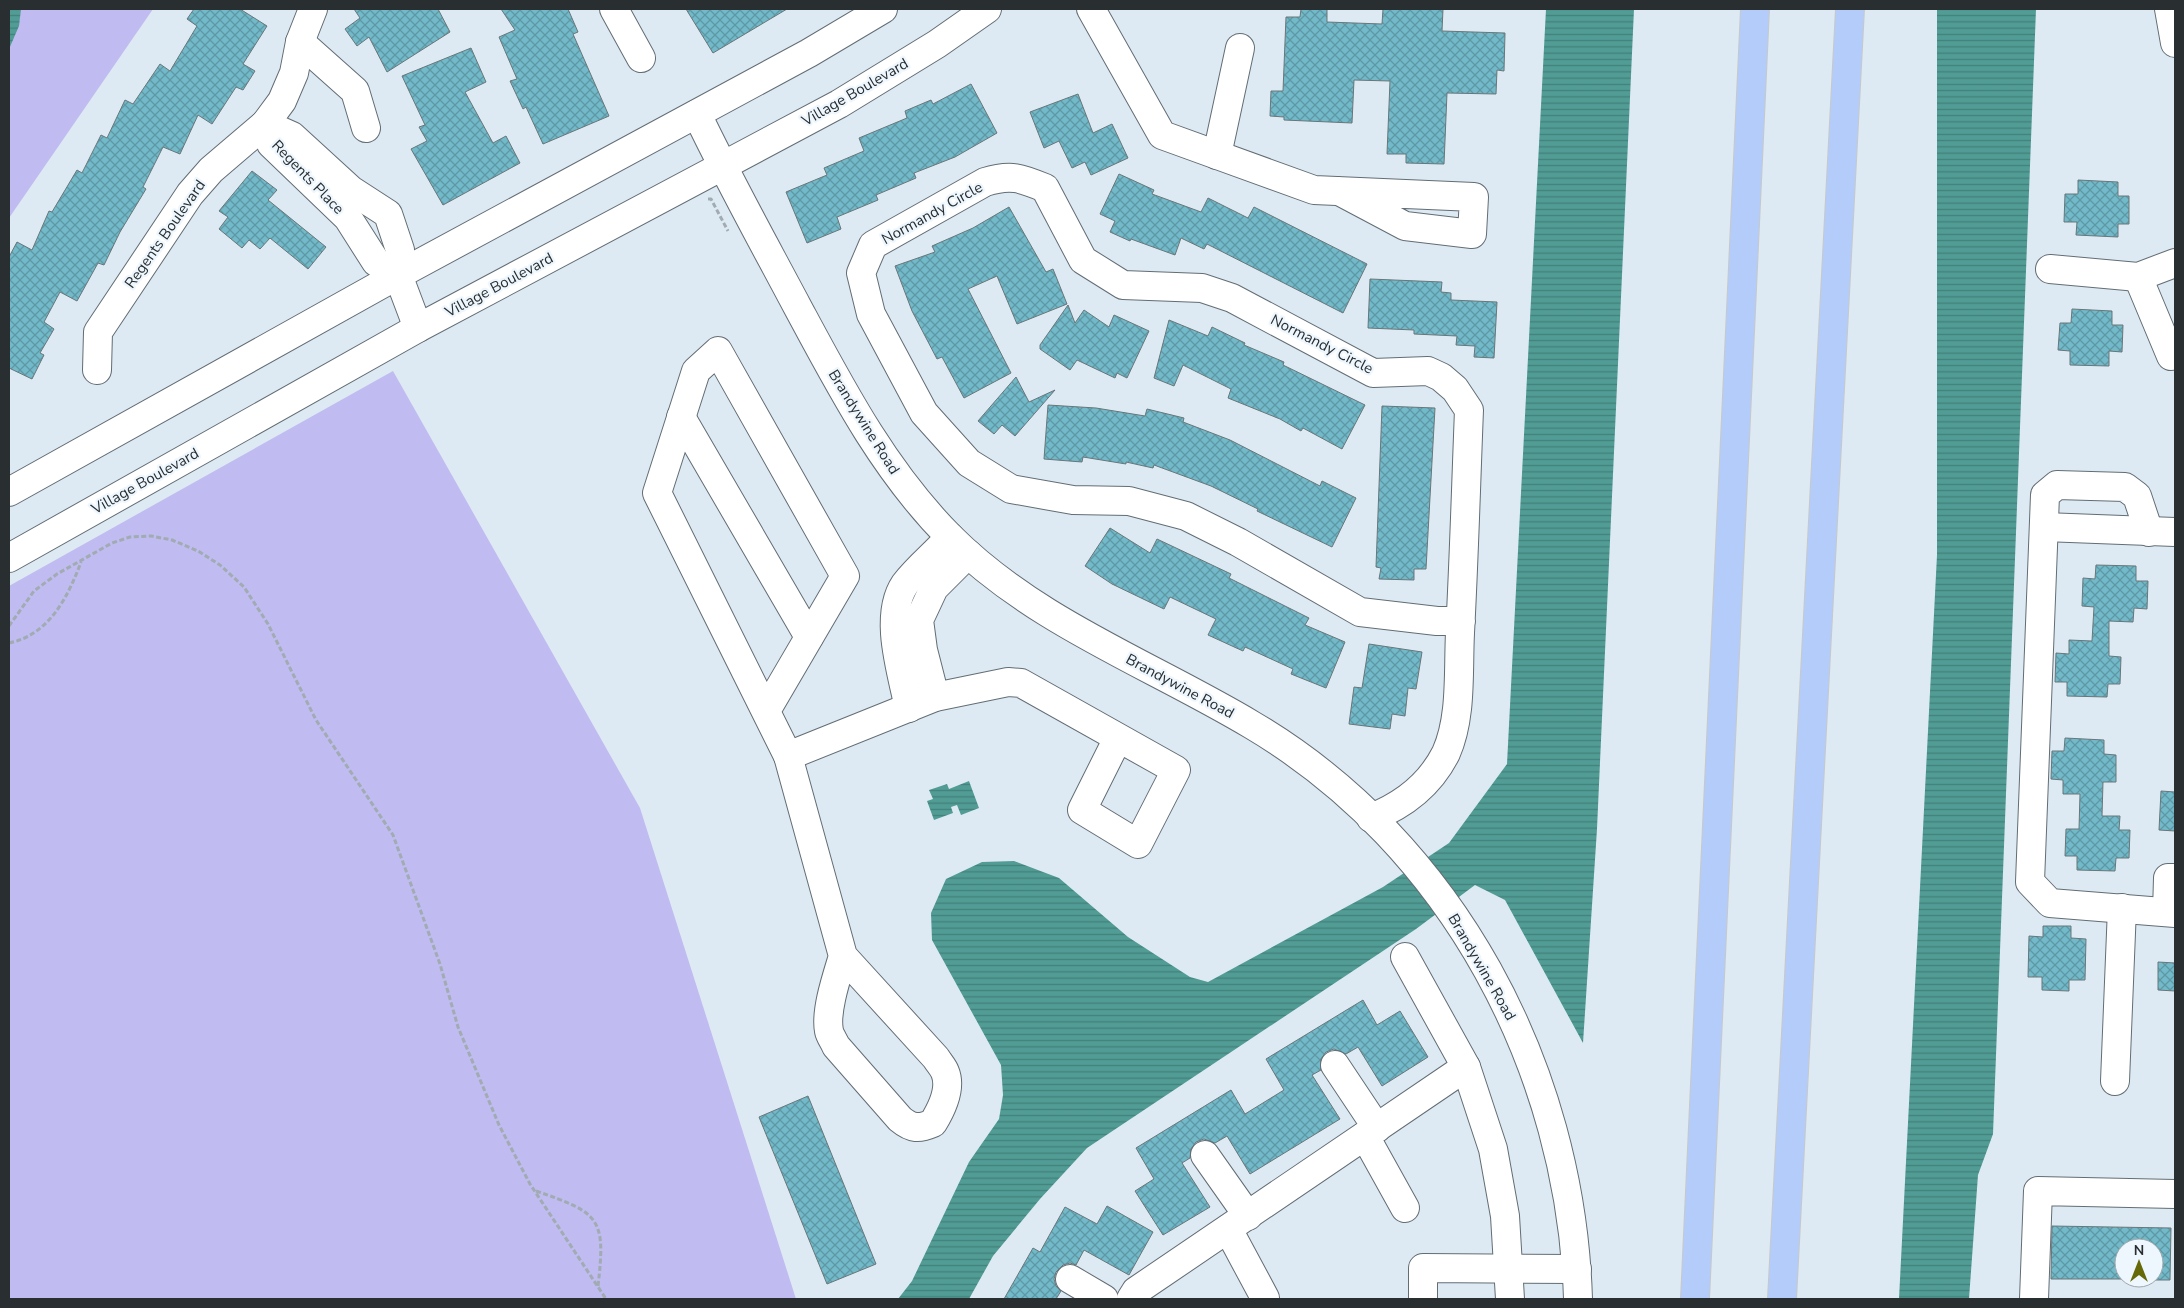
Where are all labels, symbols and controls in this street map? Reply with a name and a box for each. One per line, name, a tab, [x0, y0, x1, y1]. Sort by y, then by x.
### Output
street label: Village Boulevard	[797, 53, 912, 131]
street label: Regents Place	[267, 135, 349, 219]
street label: Regents Boulevard	[120, 176, 210, 292]
street label: Normandy Circle	[878, 177, 986, 249]
street label: Village Boulevard	[440, 248, 557, 322]
street label: Normandy Circle	[1267, 310, 1377, 378]
street label: Brandywine Road	[824, 366, 904, 478]
street label: Village Boulevard	[87, 443, 202, 519]
street label: Brandywine Road	[1122, 649, 1238, 723]
street label: Brandywine Road	[1443, 910, 1521, 1024]
north arrow	[2114, 1238, 2164, 1288]
text: N	[2134, 1241, 2144, 1260]

